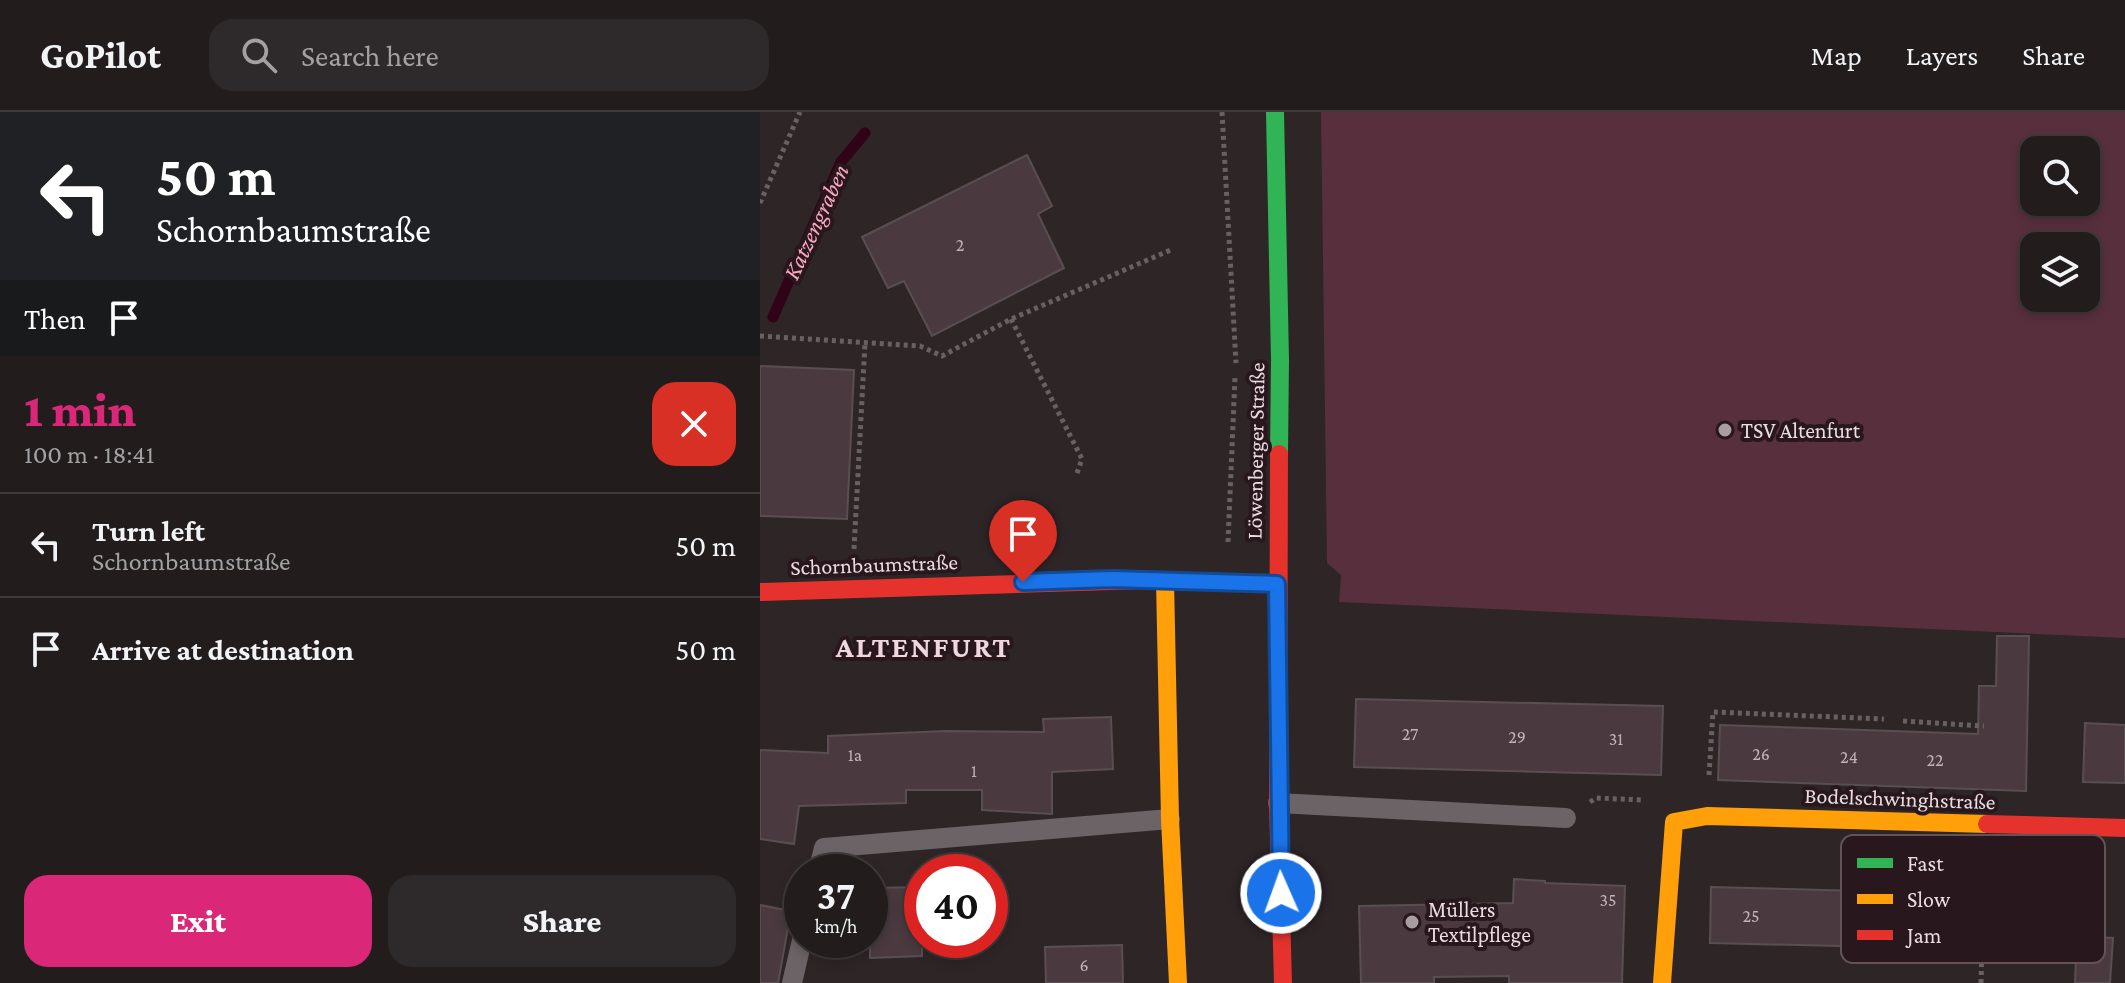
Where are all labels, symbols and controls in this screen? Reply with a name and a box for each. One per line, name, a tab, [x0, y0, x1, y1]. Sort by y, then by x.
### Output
search box	[209, 19, 769, 91]
icon: search	[237, 33, 281, 77]
text: GoPilot	[40, 34, 161, 76]
text: Search here	[301, 39, 439, 72]
text: Map	[1811, 40, 1862, 71]
text: Layers	[1906, 40, 1978, 71]
text: Share	[2022, 40, 2085, 71]
map controls	[2020, 136, 2100, 312]
button: search	[2020, 136, 2100, 216]
icon: left	[24, 144, 128, 248]
text: 50 m	[156, 145, 276, 207]
water label: Katzengraben	[777, 160, 854, 284]
text: Schornbaumstraße	[156, 210, 431, 250]
button: layers	[2020, 232, 2100, 312]
house number: 2	[956, 235, 964, 255]
icon: arrive	[102, 296, 146, 340]
text: Then	[24, 302, 86, 335]
street label: Löwenberger Straße	[1241, 362, 1270, 540]
button: close	[652, 382, 736, 466]
text: 1 min	[24, 383, 136, 436]
place label: TSV Altenfurt	[1741, 418, 1861, 443]
marker: TSV Altenfurt	[1716, 421, 1734, 439]
text: 100 m · 18:41	[24, 440, 154, 469]
pin	[989, 500, 1057, 582]
icon: arrive	[1001, 512, 1045, 556]
text: Turn left	[92, 514, 205, 547]
icon: left	[24, 523, 68, 567]
text: 50 m	[675, 529, 736, 562]
text: Schornbaumstraße	[92, 547, 290, 576]
street label: Schornbaumstraße	[790, 549, 958, 580]
icon: arrive	[24, 627, 68, 671]
district label: ALTENFURT	[835, 630, 1012, 663]
text: Arrive at destination	[92, 633, 354, 666]
text: 50 m	[675, 633, 736, 666]
house number: 27	[1402, 724, 1418, 744]
house number: 29	[1508, 727, 1526, 747]
house number: 31	[1609, 729, 1623, 749]
house number: 26	[1752, 744, 1770, 764]
house number: 1a	[848, 745, 862, 765]
house number: 24	[1840, 747, 1858, 767]
house number: 22	[1926, 750, 1944, 770]
house number: 1	[971, 761, 977, 781]
street label: Bodelschwinghstraße	[1804, 783, 1996, 814]
legend	[1841, 835, 2105, 963]
position arrow	[1239, 851, 1323, 935]
text: Fast	[1907, 851, 1944, 876]
speed limit sign: 40	[904, 854, 1008, 958]
text: 37	[817, 873, 855, 918]
button: Exit	[24, 875, 372, 967]
button: Share	[388, 875, 736, 967]
text: Slow	[1907, 887, 1951, 912]
house number: 35	[1599, 890, 1617, 910]
place label: Müllers Textilpflege	[1428, 897, 1531, 947]
house number: 25	[1742, 906, 1760, 926]
marker: Müllers Textilpflege	[1403, 913, 1421, 931]
text: km/h	[814, 915, 858, 937]
text: Jam	[1905, 923, 1942, 948]
house number: 6	[1079, 955, 1089, 975]

